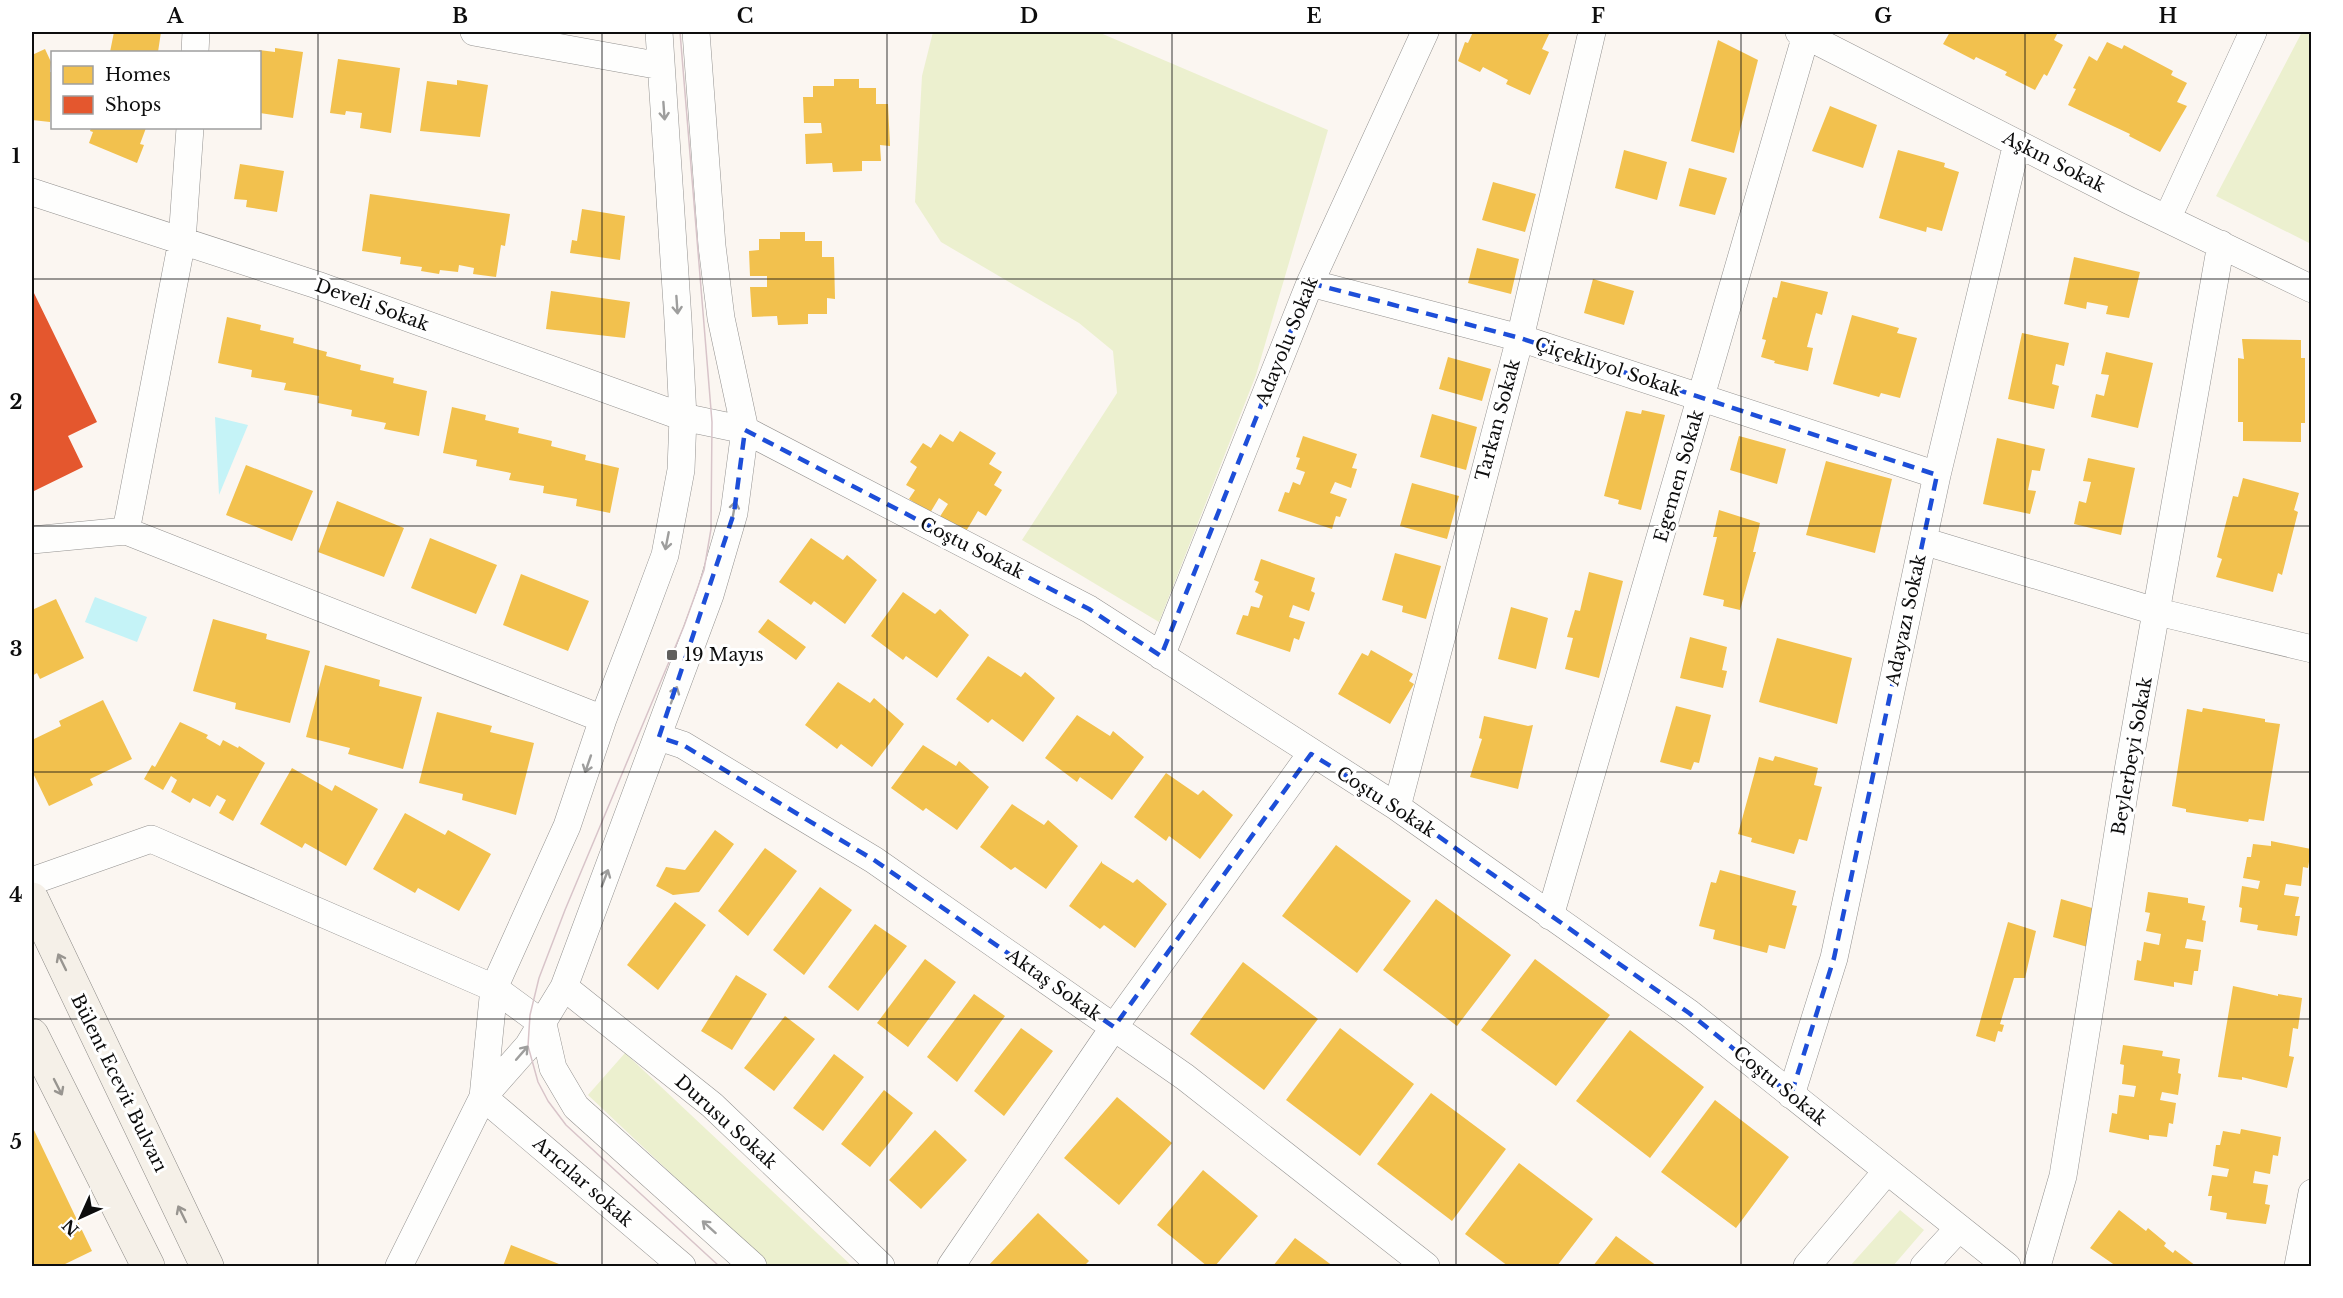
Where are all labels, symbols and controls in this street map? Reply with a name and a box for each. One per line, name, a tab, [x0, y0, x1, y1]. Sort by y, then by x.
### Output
text: A	[166, 4, 184, 28]
text: B	[452, 4, 468, 28]
text: C	[737, 4, 753, 28]
text: D	[1020, 4, 1038, 28]
text: E	[1306, 4, 1322, 28]
text: F	[1591, 4, 1605, 28]
text: G	[1874, 4, 1892, 28]
text: H	[2159, 4, 2178, 28]
legend	[51, 51, 261, 129]
text: Homes	[105, 64, 171, 86]
text: Shops	[105, 94, 161, 116]
one-way arrow	[659, 100, 670, 120]
street label: Aşkın Sokak	[1998, 126, 2109, 197]
text: 1	[12, 144, 21, 168]
street label: Adayolu Sokak	[1251, 273, 1323, 409]
street label: Develi Sokak	[312, 274, 432, 336]
one-way arrow	[672, 295, 683, 315]
street label: Çiçekliyol Sokak	[1532, 333, 1684, 401]
street label: Tarkan Sokak	[1471, 357, 1525, 483]
text: 2	[9, 390, 23, 414]
street label: Egemen Sokak	[1650, 407, 1708, 545]
one-way arrow	[728, 501, 739, 520]
street label: Coştu Sokak	[916, 512, 1028, 584]
one-way arrow	[661, 531, 672, 550]
street label: Adayazı Sokak	[1881, 552, 1931, 689]
text: 3	[10, 637, 22, 661]
place label: 19 Mayıs	[684, 644, 764, 666]
marker: 19 Mayıs	[665, 648, 679, 662]
street label: Beylerbeyi Sokak	[2107, 675, 2157, 837]
one-way arrow	[670, 687, 681, 705]
one-way arrow	[581, 754, 592, 773]
street label: Coştu Sokak	[1332, 762, 1440, 842]
one-way arrow	[601, 869, 612, 888]
text: 4	[9, 883, 23, 907]
street label: Aktaş Sokak	[1002, 944, 1106, 1026]
one-way arrow	[55, 954, 67, 972]
street label: Bülent Ecevit Bulvarı	[66, 990, 172, 1176]
street label: Coştu Sokak	[1729, 1042, 1831, 1130]
one-way arrow	[515, 1046, 529, 1061]
street label: Durusu Sokak	[671, 1070, 781, 1174]
one-way arrow	[52, 1078, 64, 1096]
text: 5	[10, 1130, 22, 1154]
street label: Arıcılar sokak	[528, 1132, 638, 1232]
north arrow	[51, 1187, 111, 1247]
one-way arrow	[176, 1205, 188, 1223]
text: N	[58, 1215, 83, 1240]
one-way arrow	[702, 1220, 717, 1234]

